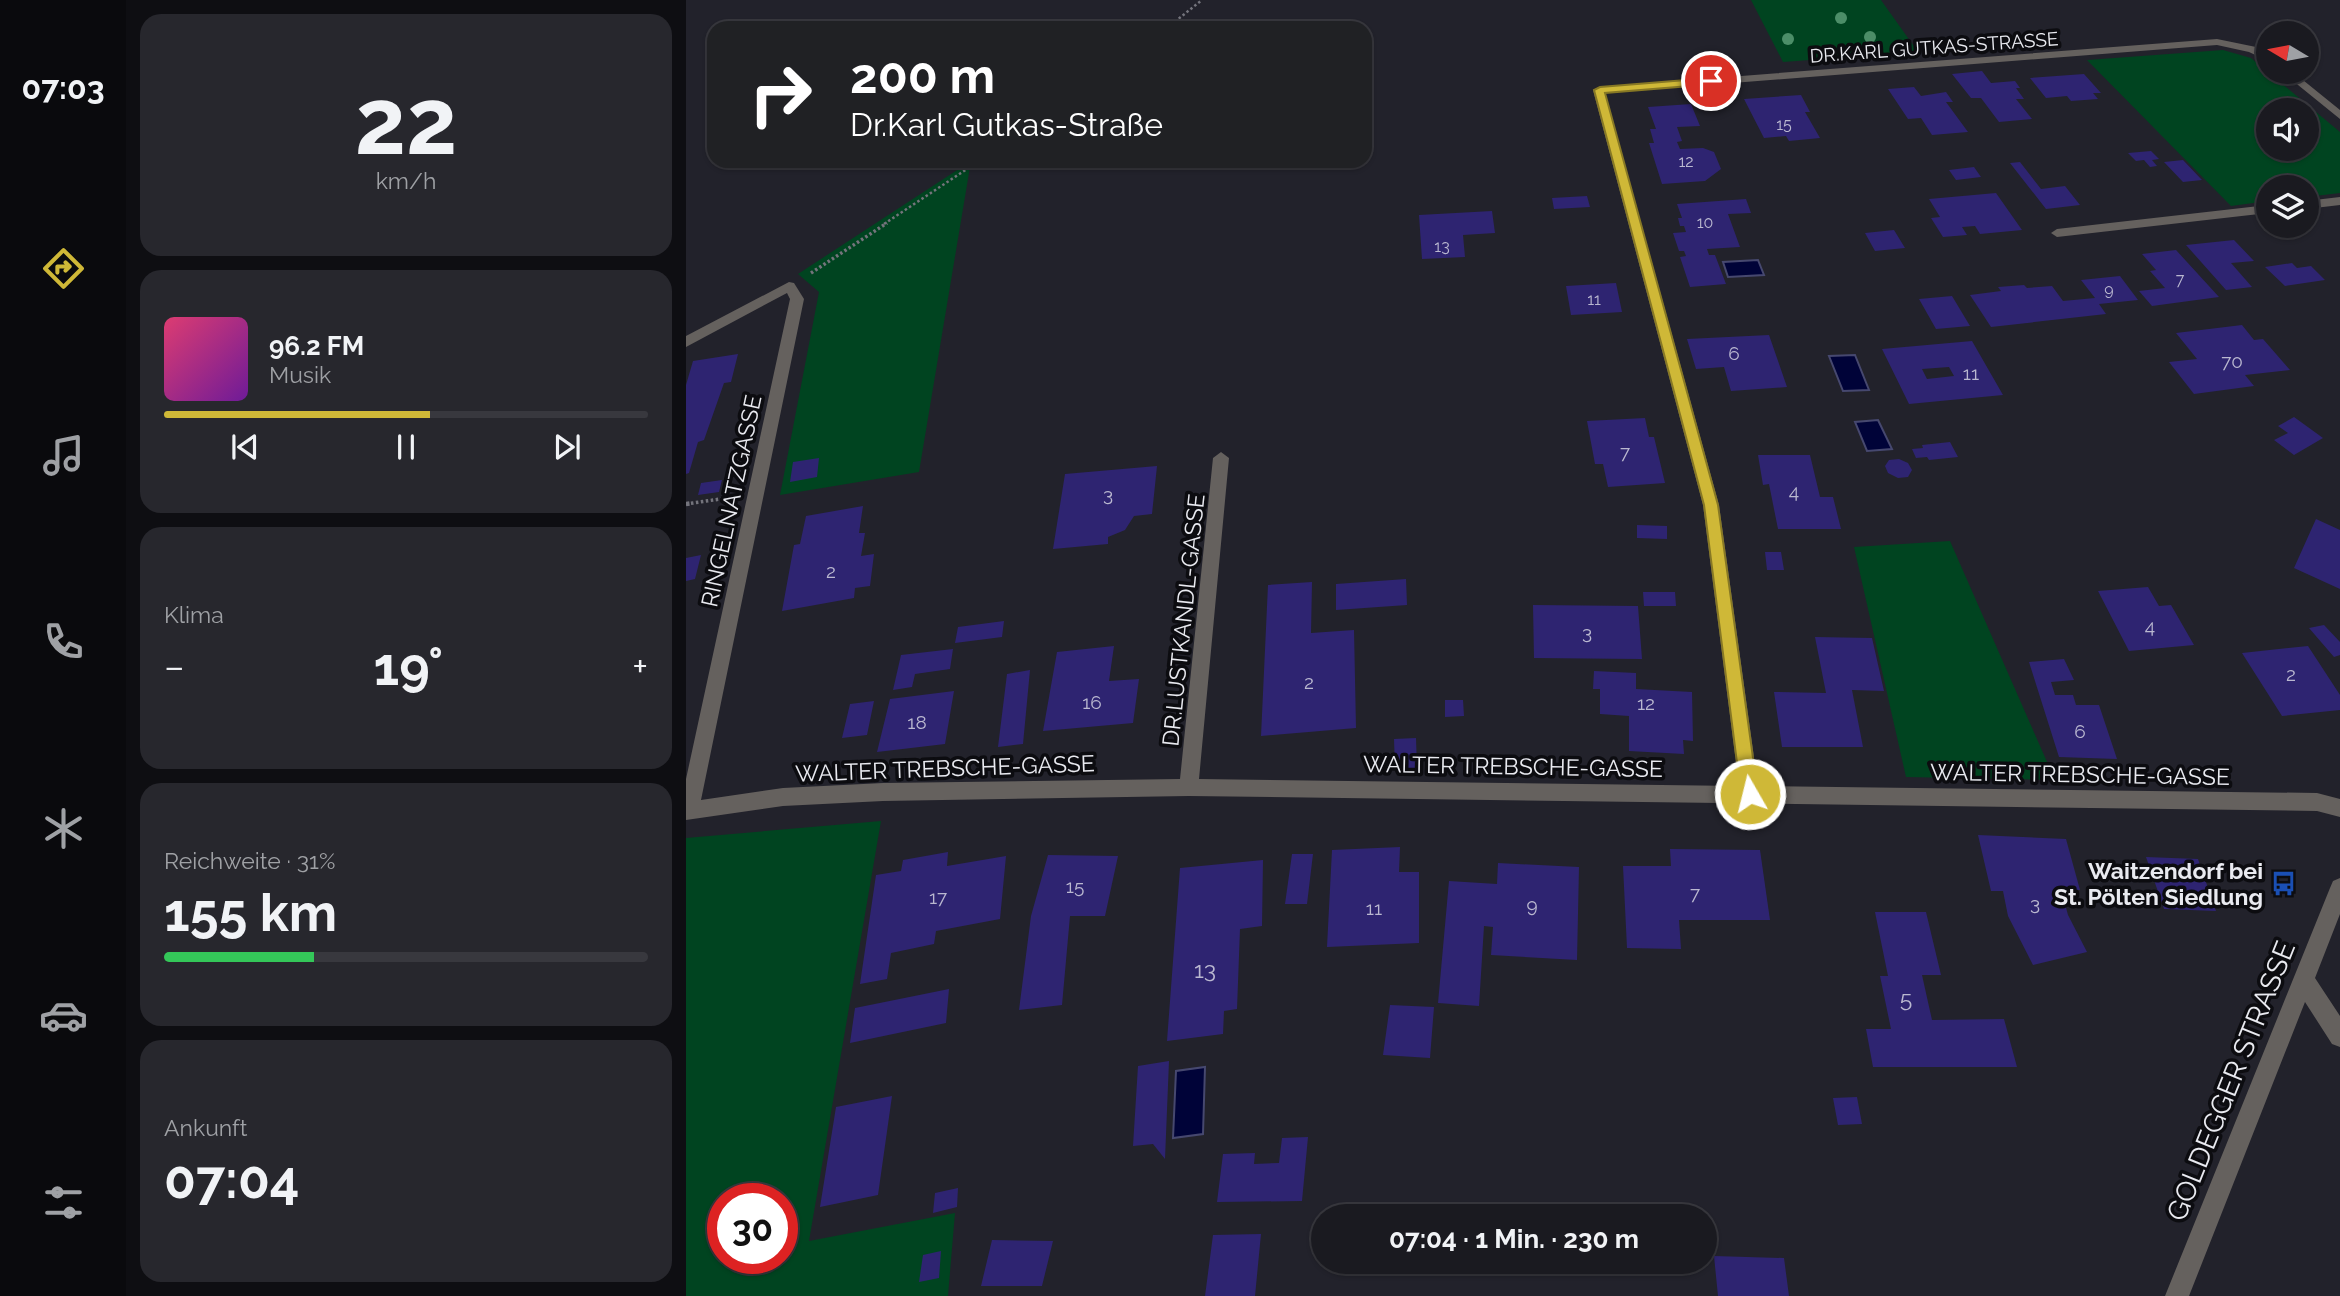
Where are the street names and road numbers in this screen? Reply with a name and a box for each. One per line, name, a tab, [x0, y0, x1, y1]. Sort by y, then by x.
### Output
street label: DR.KARL GUTKAS-STRASSE	[1809, 27, 2059, 67]
street label: RINGELNATZGASSE	[695, 393, 767, 609]
street label: DR.LUSTKANDL-GASSE	[1156, 492, 1210, 748]
street label: WALTER TREBSCHE-GASSE	[795, 749, 1095, 787]
street label: WALTER TREBSCHE-GASSE	[1363, 750, 1663, 782]
street label: WALTER TREBSCHE-GASSE	[1930, 758, 2230, 790]
street label: GOLDEGGER STRASSE	[2160, 936, 2302, 1226]

